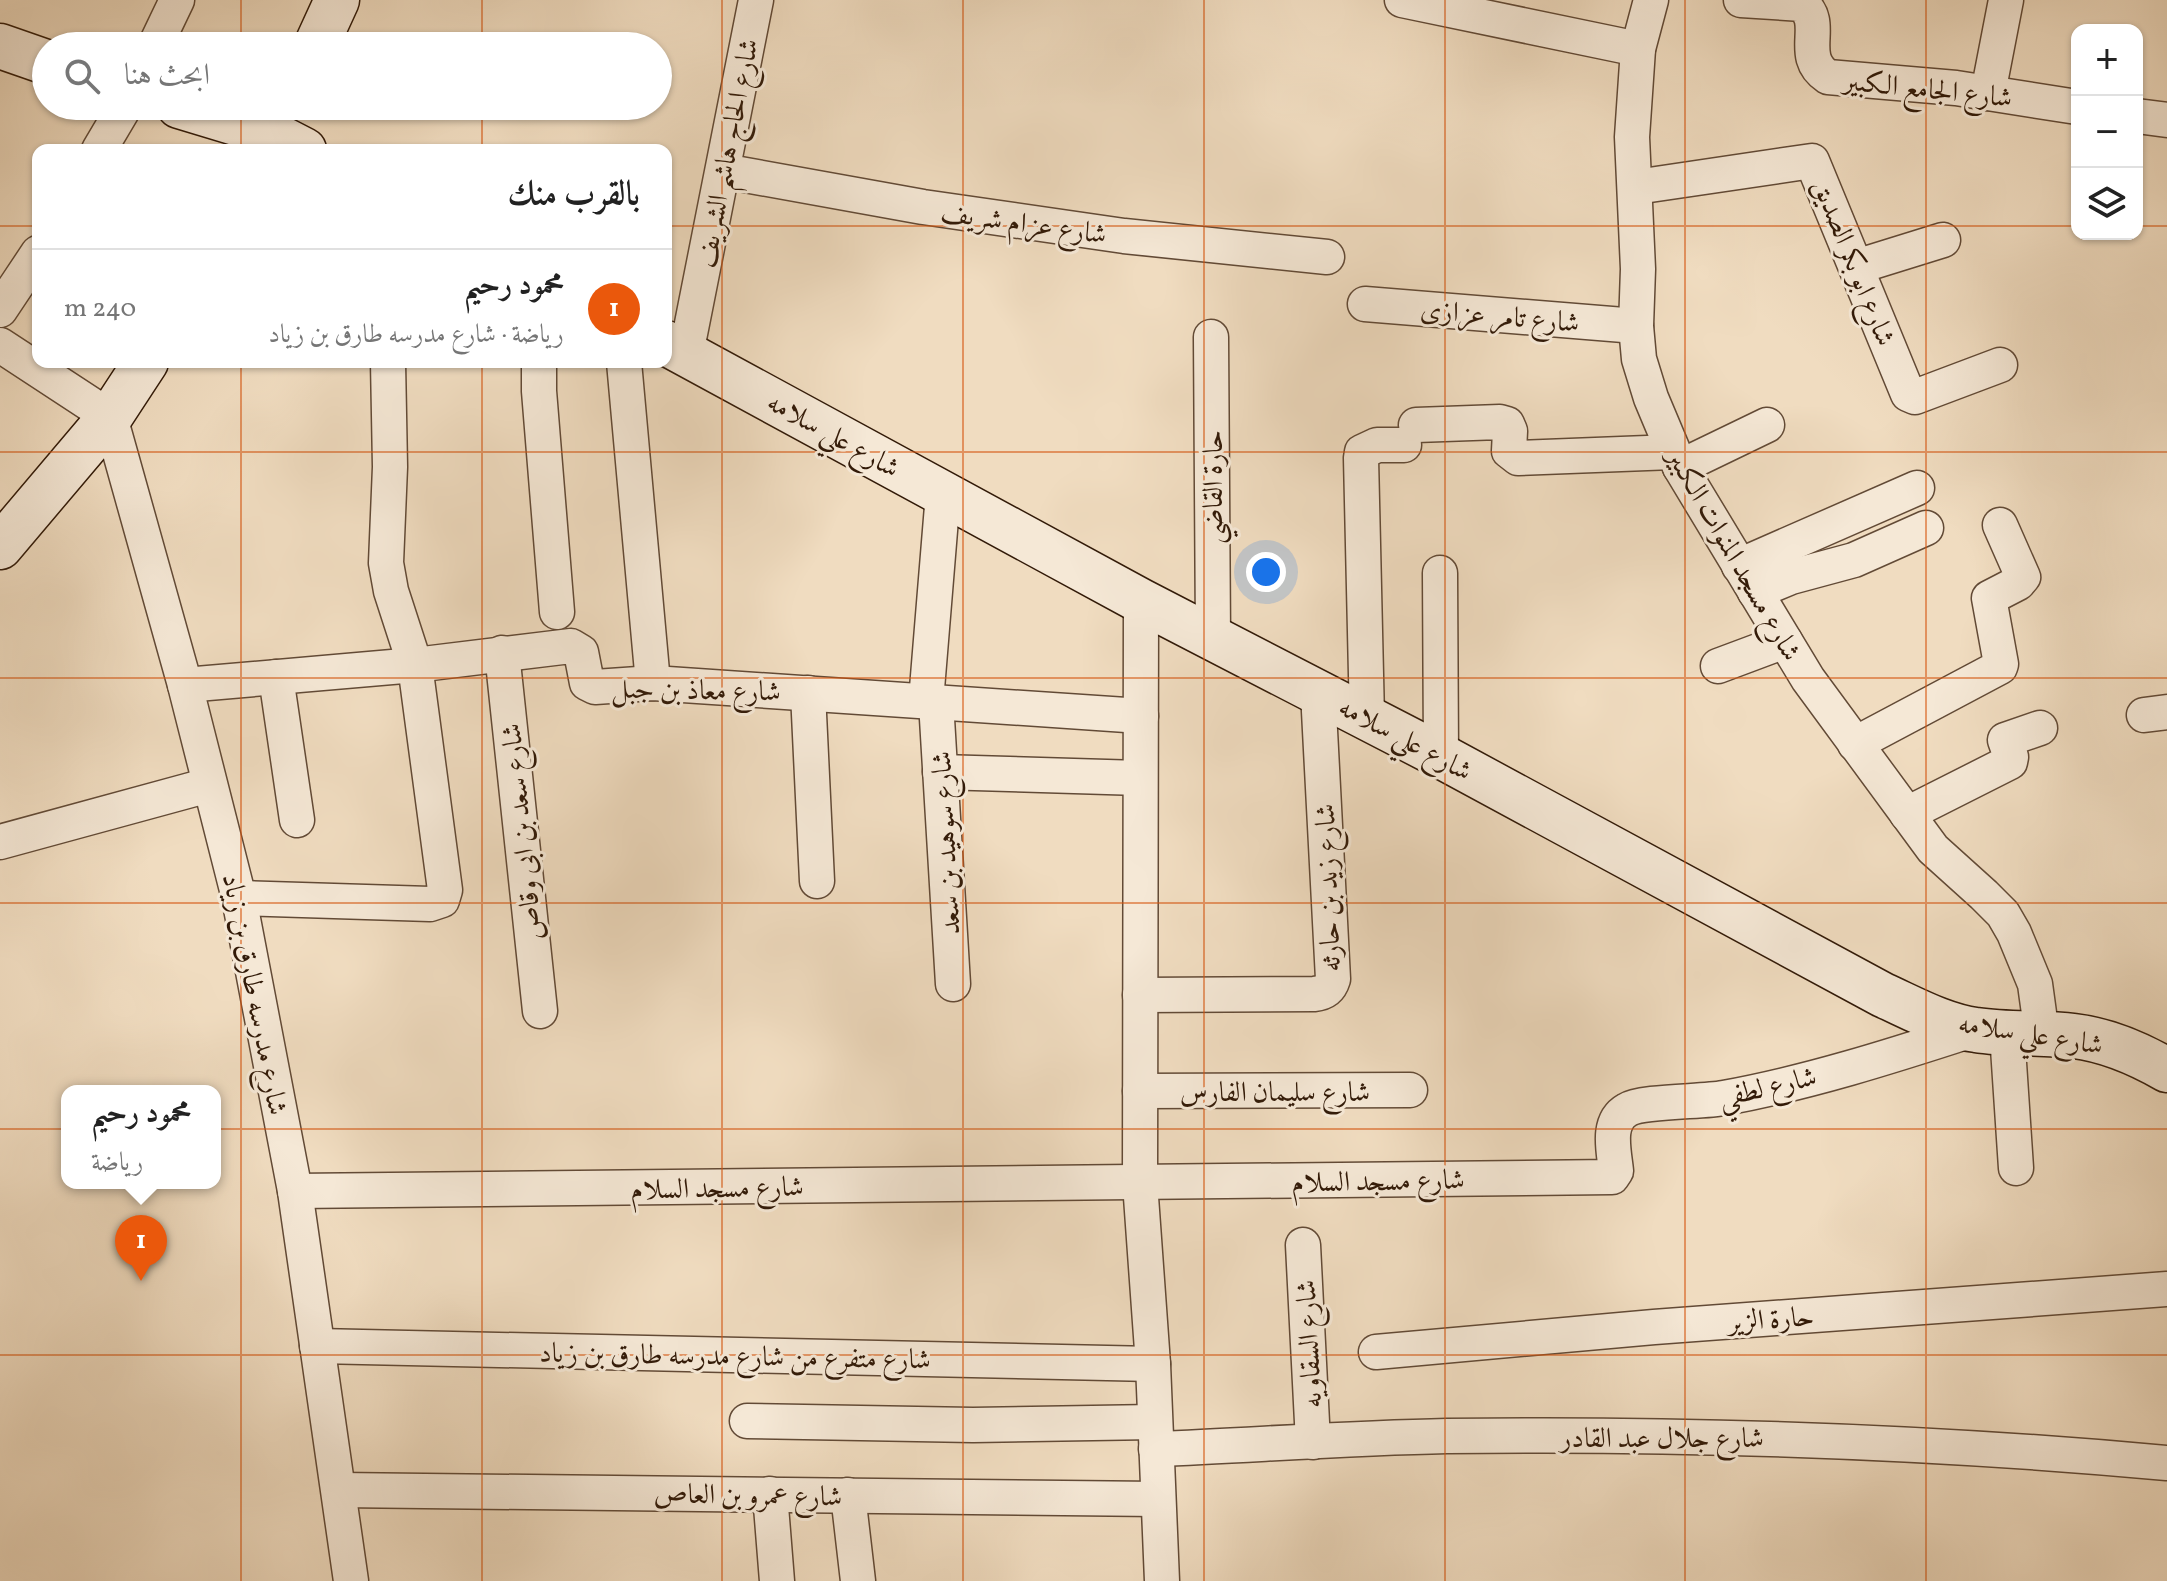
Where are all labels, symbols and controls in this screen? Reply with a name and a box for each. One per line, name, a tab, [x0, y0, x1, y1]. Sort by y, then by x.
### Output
map controls	[2071, 24, 2143, 240]
button: +	[2071, 24, 2143, 96]
search box	[32, 32, 672, 120]
street label: شارع الحاج هاشم الشريف	[687, 36, 776, 272]
icon: search	[60, 54, 104, 98]
text: ابحث هنا	[124, 55, 210, 97]
street label: شارع الجامع الكبير	[1838, 62, 2014, 123]
button: −	[2071, 96, 2143, 168]
button: layers	[2071, 168, 2143, 240]
text: بالقرب منك	[508, 172, 640, 219]
street label: شارع ابو بكر الصديق	[1800, 174, 1904, 353]
street label: شارع عزام شريف	[938, 194, 1109, 258]
text: محمود رحيم	[464, 265, 564, 307]
text: 240 m	[64, 291, 136, 327]
text: 1	[609, 291, 619, 327]
street label: شارع تامر عزازى	[1418, 291, 1581, 346]
text: رياضة · شارع مدرسه طارق بن زياد	[268, 317, 564, 353]
street label: شارع علي سلامه	[757, 384, 906, 493]
street label: حارة القاضي	[1195, 430, 1239, 544]
street label: شارع مسجد المنوات الكبير	[1653, 439, 1810, 670]
your location	[1246, 552, 1286, 592]
street label: شارع معاذ بن جبل	[611, 671, 781, 714]
street label: شارع علي سلامه	[1329, 689, 1478, 796]
street label: شارع سعد بن ابى وقاص	[493, 721, 556, 942]
street label: شارع سوهيد بن سعد	[923, 750, 974, 936]
street label: شارع زيد بن حارثه	[1307, 803, 1354, 973]
street label: شارع مدرسه طارق بن زياد	[209, 870, 296, 1119]
street label: شارع علي سلامه	[1955, 1005, 2106, 1071]
street label: شارع لطفي	[1715, 1058, 1822, 1125]
street label: شارع سليمان الفارس	[1180, 1074, 1370, 1115]
popup	[61, 1085, 221, 1189]
text: محمود رحيم	[91, 1093, 191, 1135]
text: رياضة	[91, 1145, 143, 1181]
street label: شارع مسجد السلام	[1291, 1161, 1465, 1207]
street label: شارع مسجد السلام	[630, 1168, 804, 1214]
pin: 1	[115, 1215, 167, 1281]
street label: شارع السقاويه	[1288, 1279, 1335, 1409]
street label: حارة الزير	[1724, 1298, 1816, 1343]
street label: شارع متفرع من شارع مدرسه طارق بن زياد	[539, 1335, 931, 1382]
street label: شارع جلال عبد القادر	[1557, 1420, 1764, 1461]
street label: شارع عمرو بن العاص	[653, 1475, 843, 1520]

